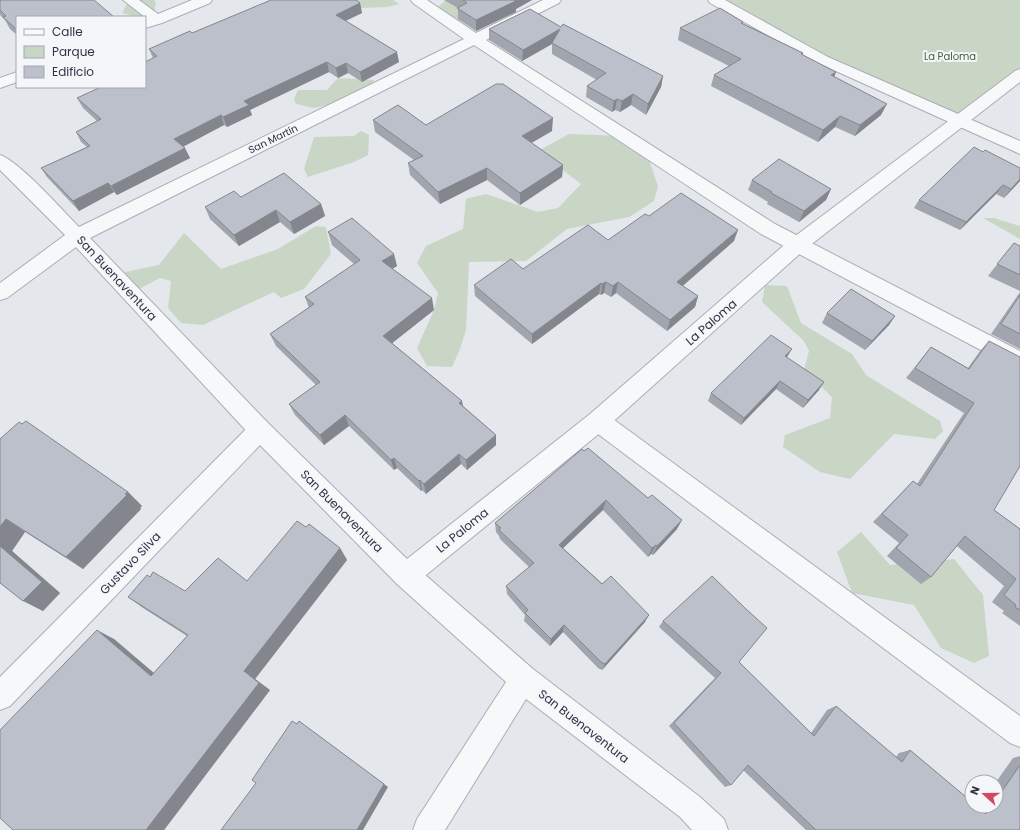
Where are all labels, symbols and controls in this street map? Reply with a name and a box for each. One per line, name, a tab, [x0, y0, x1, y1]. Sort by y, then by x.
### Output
legend	[16, 16, 146, 88]
text: Calle	[52, 23, 83, 40]
text: Parque	[52, 43, 95, 60]
park label: La Paloma	[924, 49, 976, 64]
text: Edificio	[52, 63, 94, 80]
street label: San Martín	[246, 121, 300, 157]
street label: San Buenaventura	[73, 232, 161, 324]
street label: La Paloma	[682, 295, 740, 349]
street label: San Buenaventura	[297, 466, 387, 556]
street label: La Paloma	[432, 504, 492, 556]
street label: Gustavo Silva	[96, 528, 164, 598]
street label: San Buenaventura	[535, 685, 633, 767]
north arrow	[964, 774, 1004, 814]
text: N	[966, 784, 984, 797]

